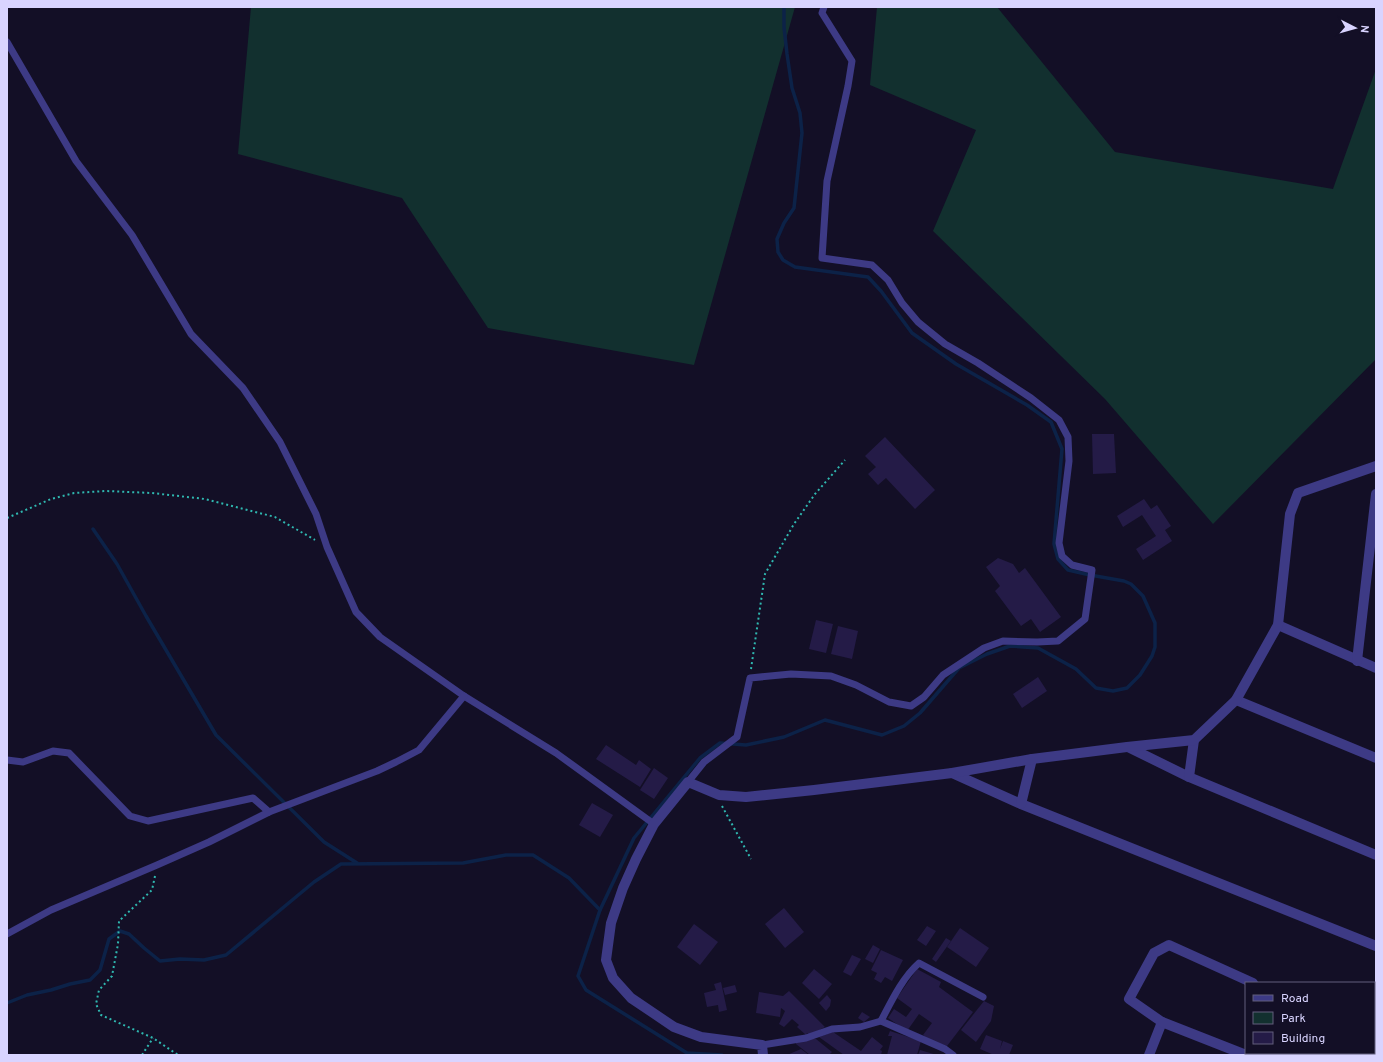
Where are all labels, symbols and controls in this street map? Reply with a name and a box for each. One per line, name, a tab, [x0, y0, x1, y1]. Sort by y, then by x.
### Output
north arrow	[1335, 8, 1375, 48]
text: N	[1357, 24, 1371, 34]
legend	[1245, 982, 1375, 1054]
text: Road	[1281, 991, 1309, 1007]
text: Park	[1281, 1011, 1306, 1027]
text: Building	[1281, 1031, 1325, 1047]

